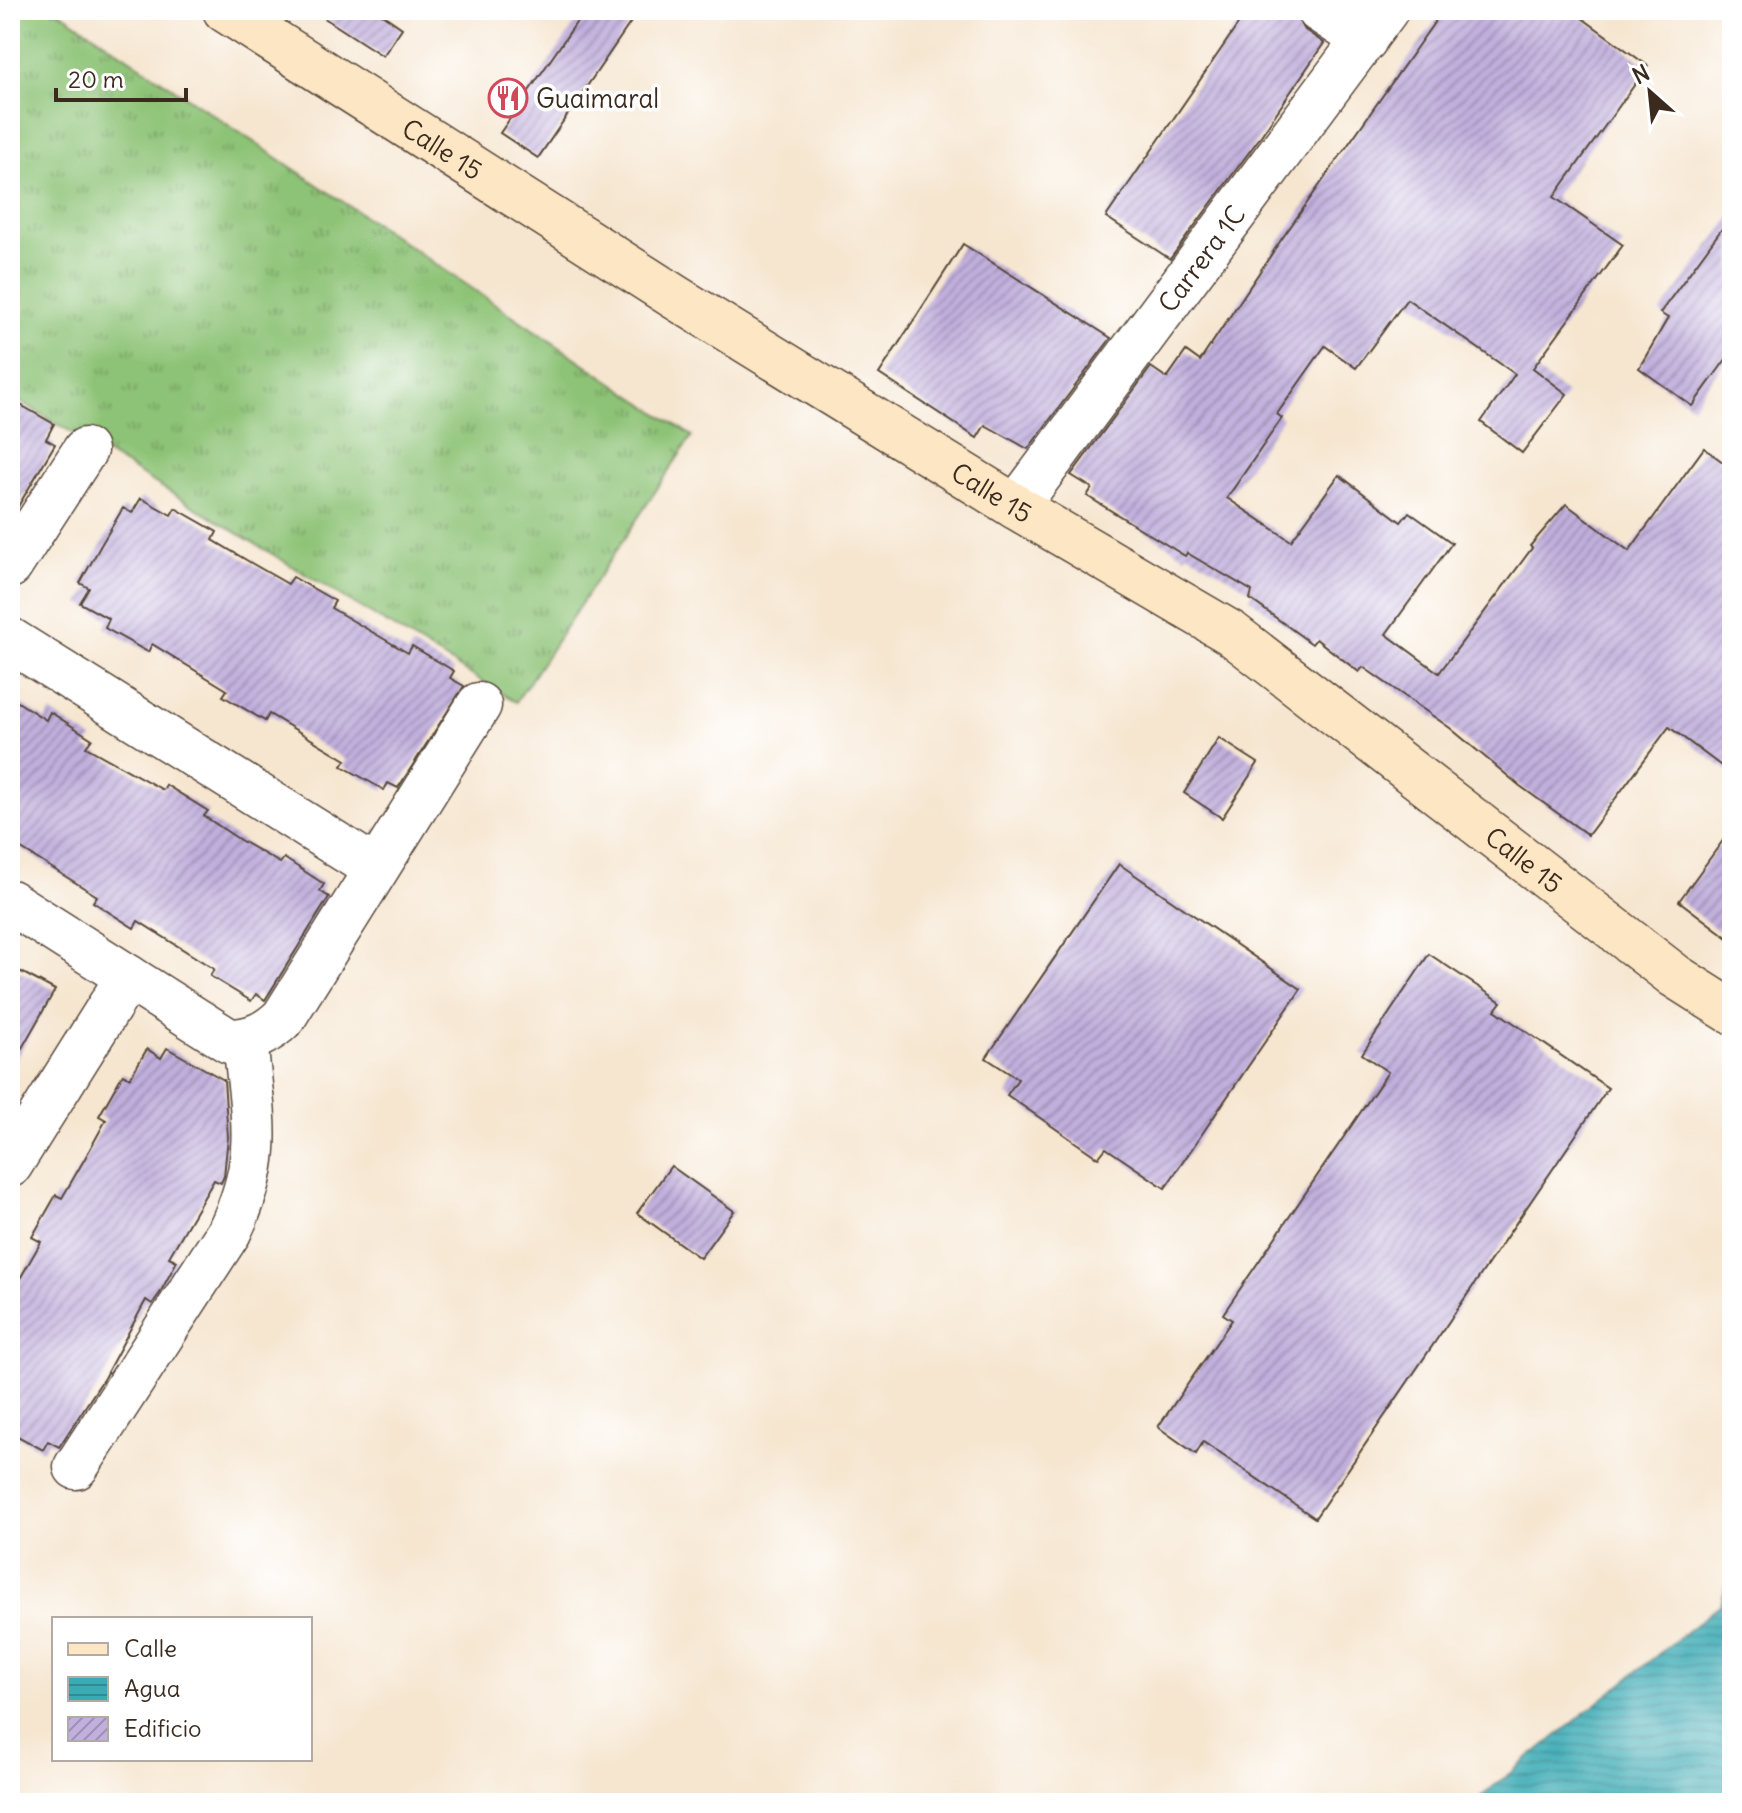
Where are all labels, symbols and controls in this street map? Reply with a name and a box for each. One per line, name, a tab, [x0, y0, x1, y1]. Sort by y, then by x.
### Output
scale bar	[56, 52, 186, 102]
north arrow	[1610, 52, 1690, 132]
text: N	[1628, 58, 1654, 90]
text: 20 m	[68, 64, 124, 94]
restaurant icon: Guaimaral	[487, 77, 529, 119]
place label: Guaimaral	[536, 82, 659, 115]
street label: Calle 15	[396, 111, 489, 187]
street label: Carrera 1C	[1151, 198, 1252, 318]
street label: Calle 15	[945, 455, 1038, 529]
street label: Calle 15	[1479, 819, 1570, 900]
legend	[52, 1617, 312, 1761]
text: Calle	[124, 1633, 177, 1663]
text: Agua	[124, 1673, 180, 1703]
text: Edificio	[124, 1713, 202, 1743]

